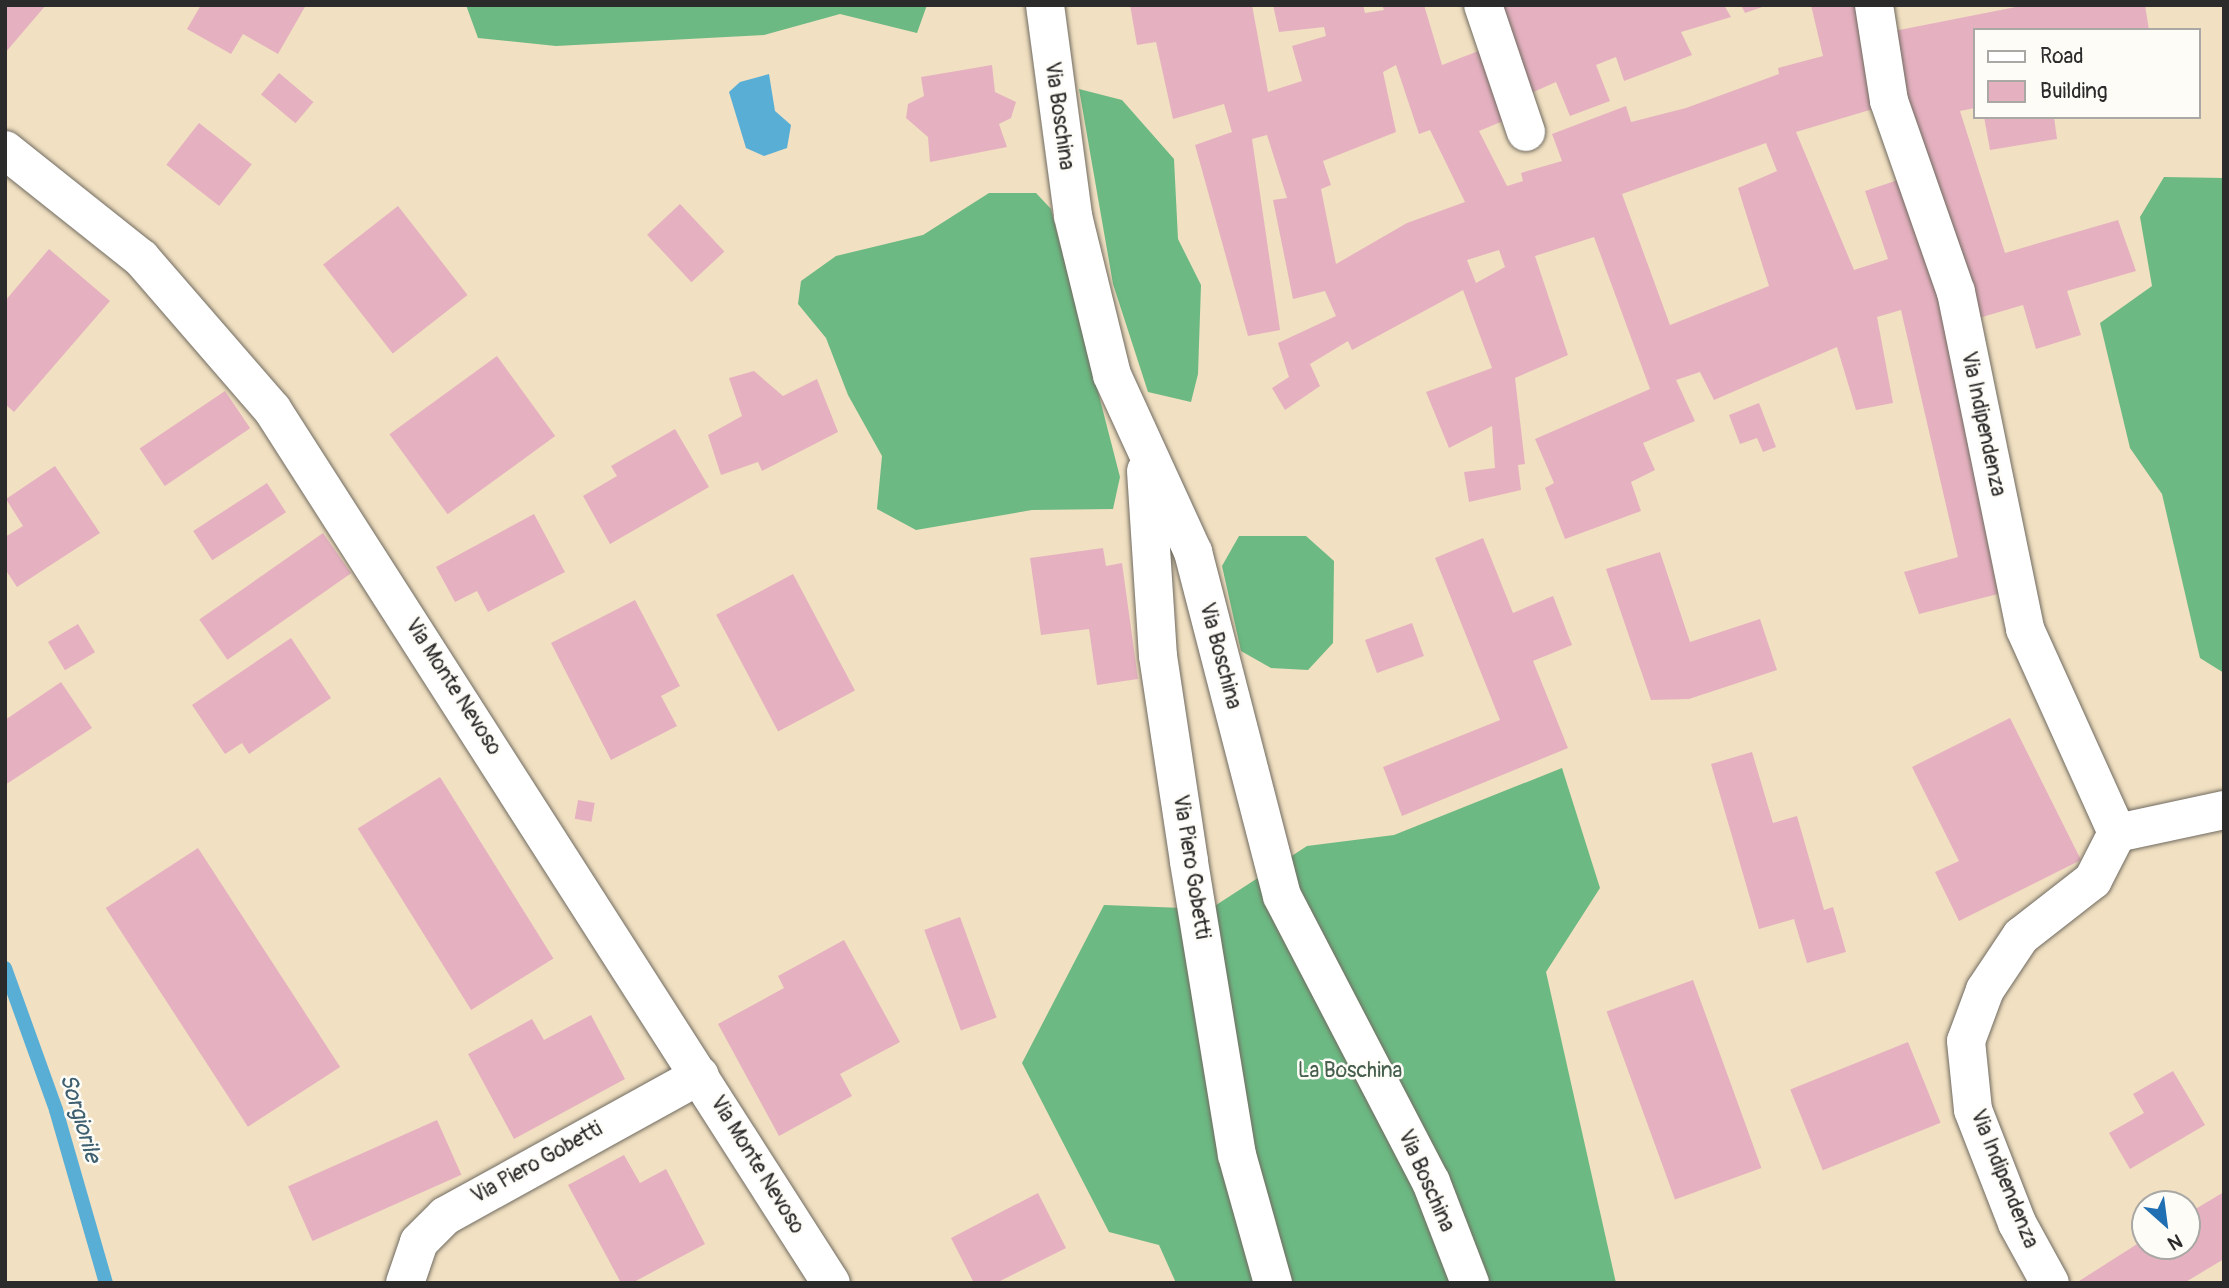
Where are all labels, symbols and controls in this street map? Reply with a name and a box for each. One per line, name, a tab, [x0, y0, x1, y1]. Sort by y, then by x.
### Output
legend	[1974, 28, 2201, 119]
text: Road	[2040, 43, 2084, 70]
street label: Via Boschina	[1039, 60, 1079, 172]
text: Building	[2040, 78, 2107, 105]
street label: Via Indipendenza	[1955, 349, 2011, 499]
street label: Via Boschina	[1194, 600, 1246, 712]
street label: Via Monte Nevoso	[399, 614, 507, 760]
street label: Via Piero Gobetti	[1167, 793, 1215, 941]
park label: La Boschina	[1298, 1058, 1402, 1084]
water label: Sorgiorile	[53, 1070, 107, 1166]
street label: Via Monte Nevoso	[705, 1091, 809, 1239]
street label: Via Indipendenza	[1965, 1106, 2043, 1252]
street label: Via Piero Gobetti	[467, 1117, 607, 1209]
street label: Via Boschina	[1392, 1126, 1460, 1236]
north arrow	[2131, 1190, 2201, 1260]
text: N	[2164, 1228, 2186, 1255]

